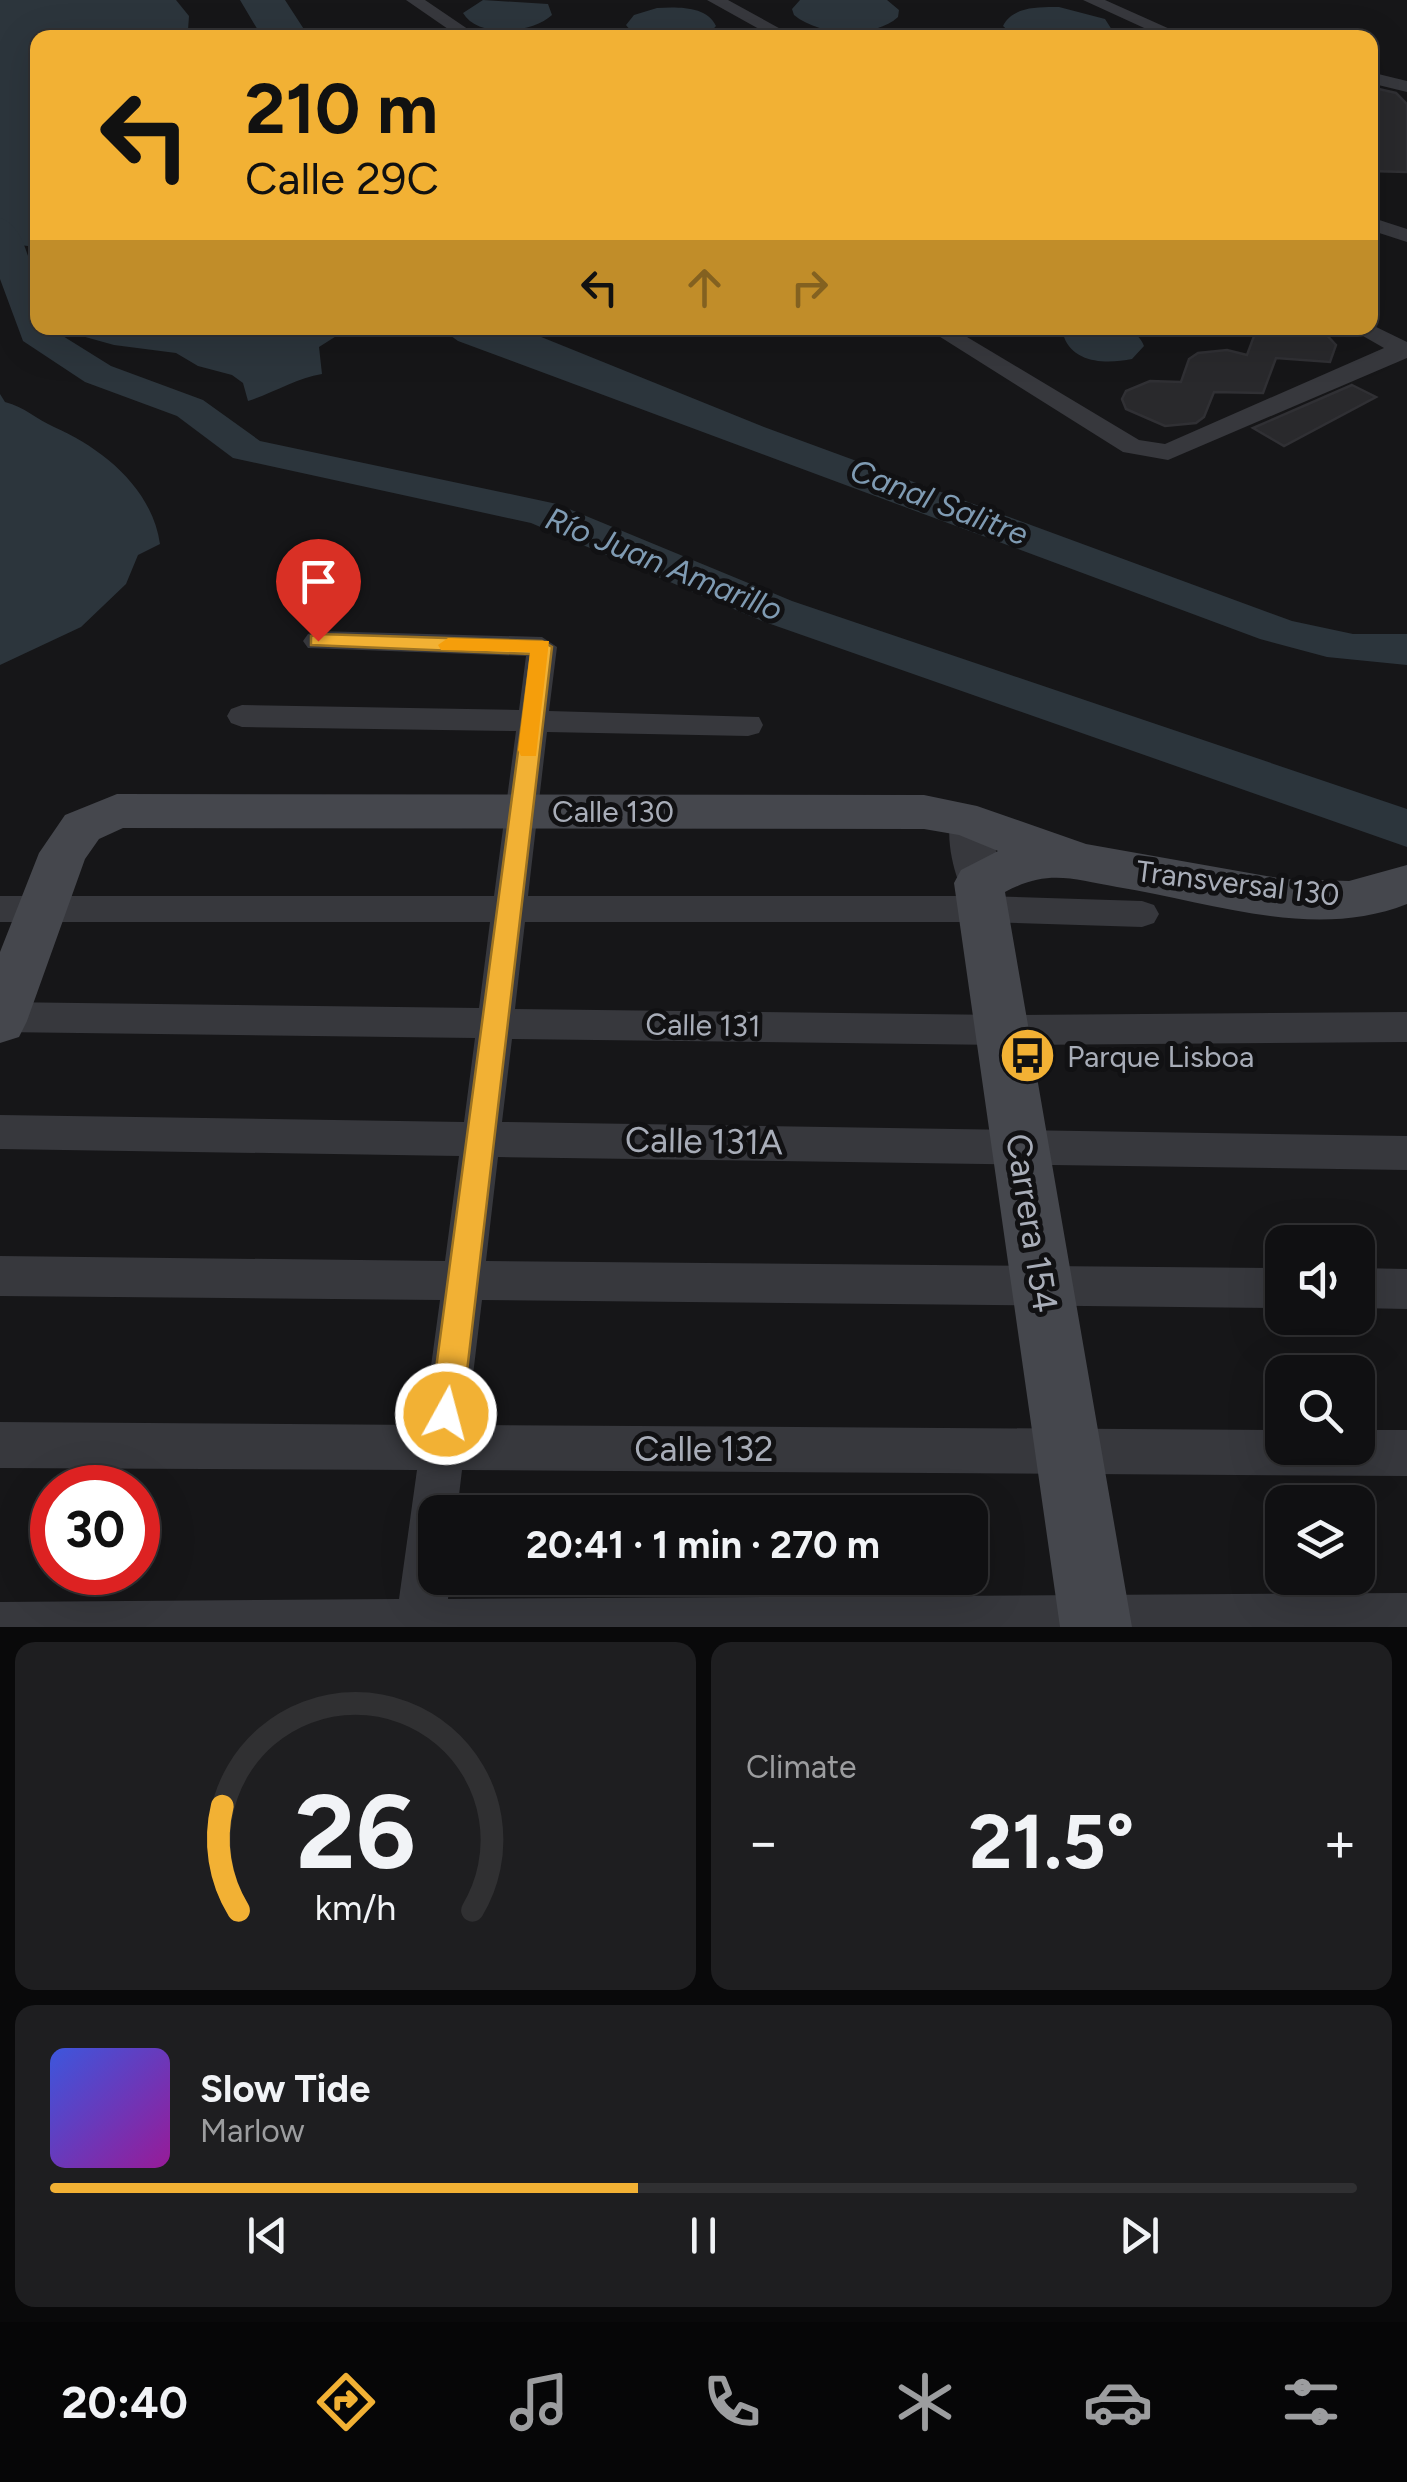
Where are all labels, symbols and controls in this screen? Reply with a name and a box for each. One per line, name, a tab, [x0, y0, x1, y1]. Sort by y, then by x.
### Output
text: 210 m	[245, 66, 438, 151]
icon: left	[80, 70, 210, 200]
text: Calle 29C	[245, 151, 439, 205]
icon: left	[572, 260, 627, 315]
icon: ahead	[677, 260, 732, 315]
icon: right	[782, 260, 837, 315]
water label: Canal Salitre	[845, 451, 1033, 553]
water label: Río Juan Amarillo	[540, 499, 788, 629]
pin	[276, 539, 361, 642]
icon: arrive	[291, 554, 346, 609]
street label: Calle 130	[552, 793, 674, 830]
street label: Transversal 130	[1134, 852, 1342, 914]
street label: Calle 131	[645, 1005, 761, 1045]
bus stop icon: Parque Lisboa	[998, 1026, 1058, 1086]
place label: Parque Lisboa	[1067, 1038, 1254, 1075]
street label: Calle 131A	[625, 1119, 784, 1163]
street label: Carrera 154	[997, 1131, 1067, 1315]
map controls	[1265, 1225, 1375, 1595]
button: sound	[1265, 1225, 1375, 1335]
button: search	[1265, 1355, 1375, 1465]
position arrow	[394, 1362, 498, 1466]
street label: Calle 132	[634, 1428, 774, 1470]
speed limit sign: 30	[30, 1465, 160, 1595]
button: layers	[1265, 1485, 1375, 1595]
text: 20:41 · 1 min · 270 m	[526, 1522, 880, 1568]
text: Climate	[746, 1748, 857, 1786]
text: 26	[295, 1769, 416, 1894]
text: 21.5°	[969, 1797, 1134, 1887]
text: −	[746, 1809, 780, 1875]
text: +	[1323, 1809, 1357, 1875]
text: km/h	[315, 1886, 396, 1929]
text: Slow Tide	[200, 2066, 370, 2112]
text: Marlow	[200, 2112, 304, 2150]
icon: previous	[240, 2208, 295, 2263]
icon: pause	[676, 2208, 731, 2263]
icon: next	[1112, 2208, 1167, 2263]
icon: directions	[311, 2367, 381, 2437]
icon: music	[504, 2367, 574, 2437]
icon: phone	[697, 2367, 767, 2437]
icon: climate	[890, 2367, 960, 2437]
icon: car	[1083, 2367, 1153, 2437]
icon: filters	[1276, 2367, 1346, 2437]
text: 20:40	[61, 2375, 188, 2429]

